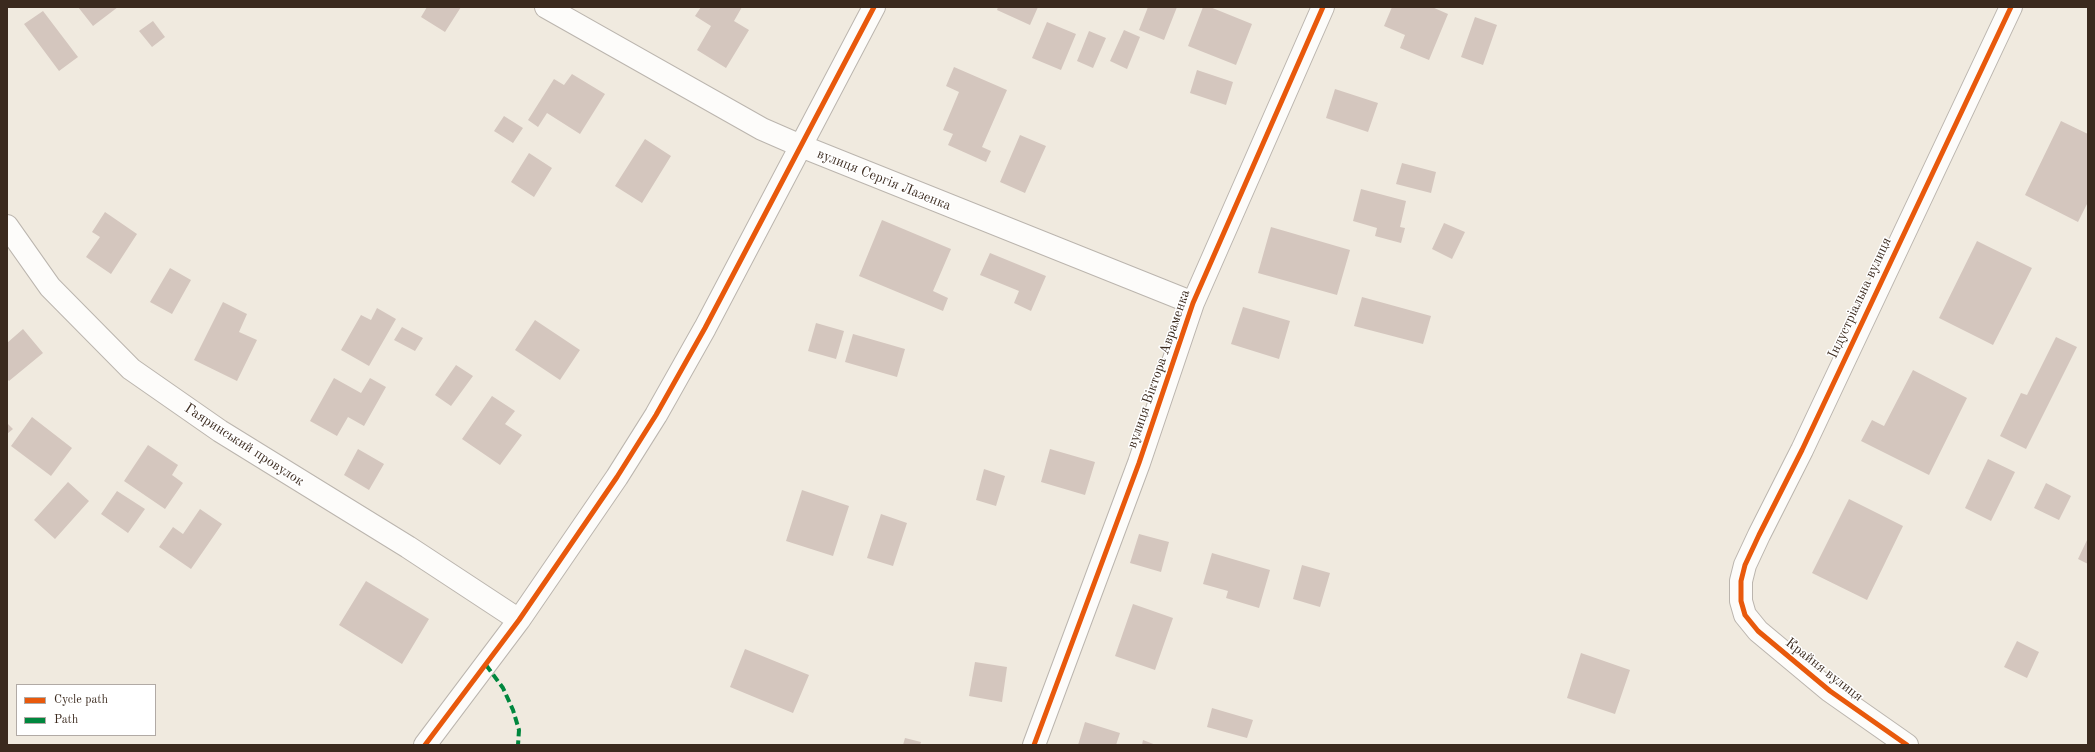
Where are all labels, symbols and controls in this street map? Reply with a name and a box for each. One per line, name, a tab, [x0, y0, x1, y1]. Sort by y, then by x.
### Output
street label: вулиця Сергія Лазенка	[815, 145, 953, 215]
street label: Індустріальна вулиця	[1825, 235, 1895, 361]
street label: вулиця Віктора Авраменка	[1124, 287, 1194, 451]
street label: Гаяринський провулок	[181, 400, 307, 490]
street label: Крайня вулиця	[1782, 635, 1866, 705]
legend	[16, 684, 156, 736]
text: Cycle path	[54, 694, 108, 706]
text: Path	[54, 714, 78, 726]

